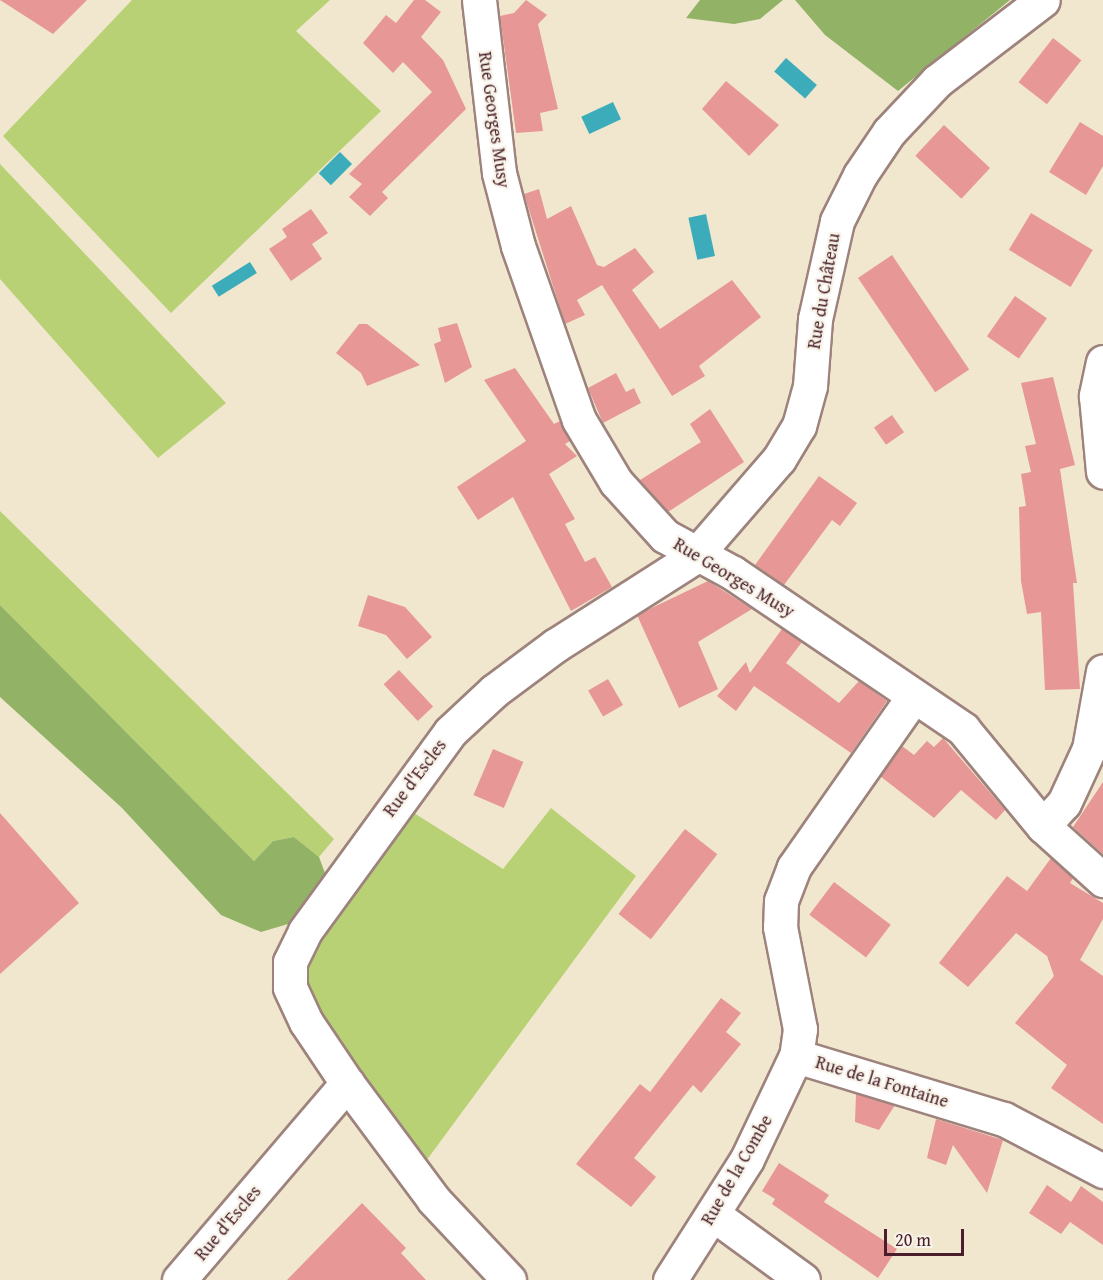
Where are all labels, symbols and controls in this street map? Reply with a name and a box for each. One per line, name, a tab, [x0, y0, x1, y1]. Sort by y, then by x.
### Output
street label: Rue Georges Musy	[474, 51, 514, 189]
street label: Rue du Château	[803, 231, 845, 351]
street label: Rue Georges Musy	[670, 533, 798, 623]
street label: Rue d'Escles	[379, 735, 451, 821]
street label: Rue de la Fontaine	[813, 1052, 951, 1112]
street label: Rue de la Combe	[697, 1111, 777, 1229]
street label: Rue d'Escles	[190, 1181, 266, 1265]
scale bar	[887, 1217, 966, 1255]
text: 20 m	[895, 1226, 931, 1253]

